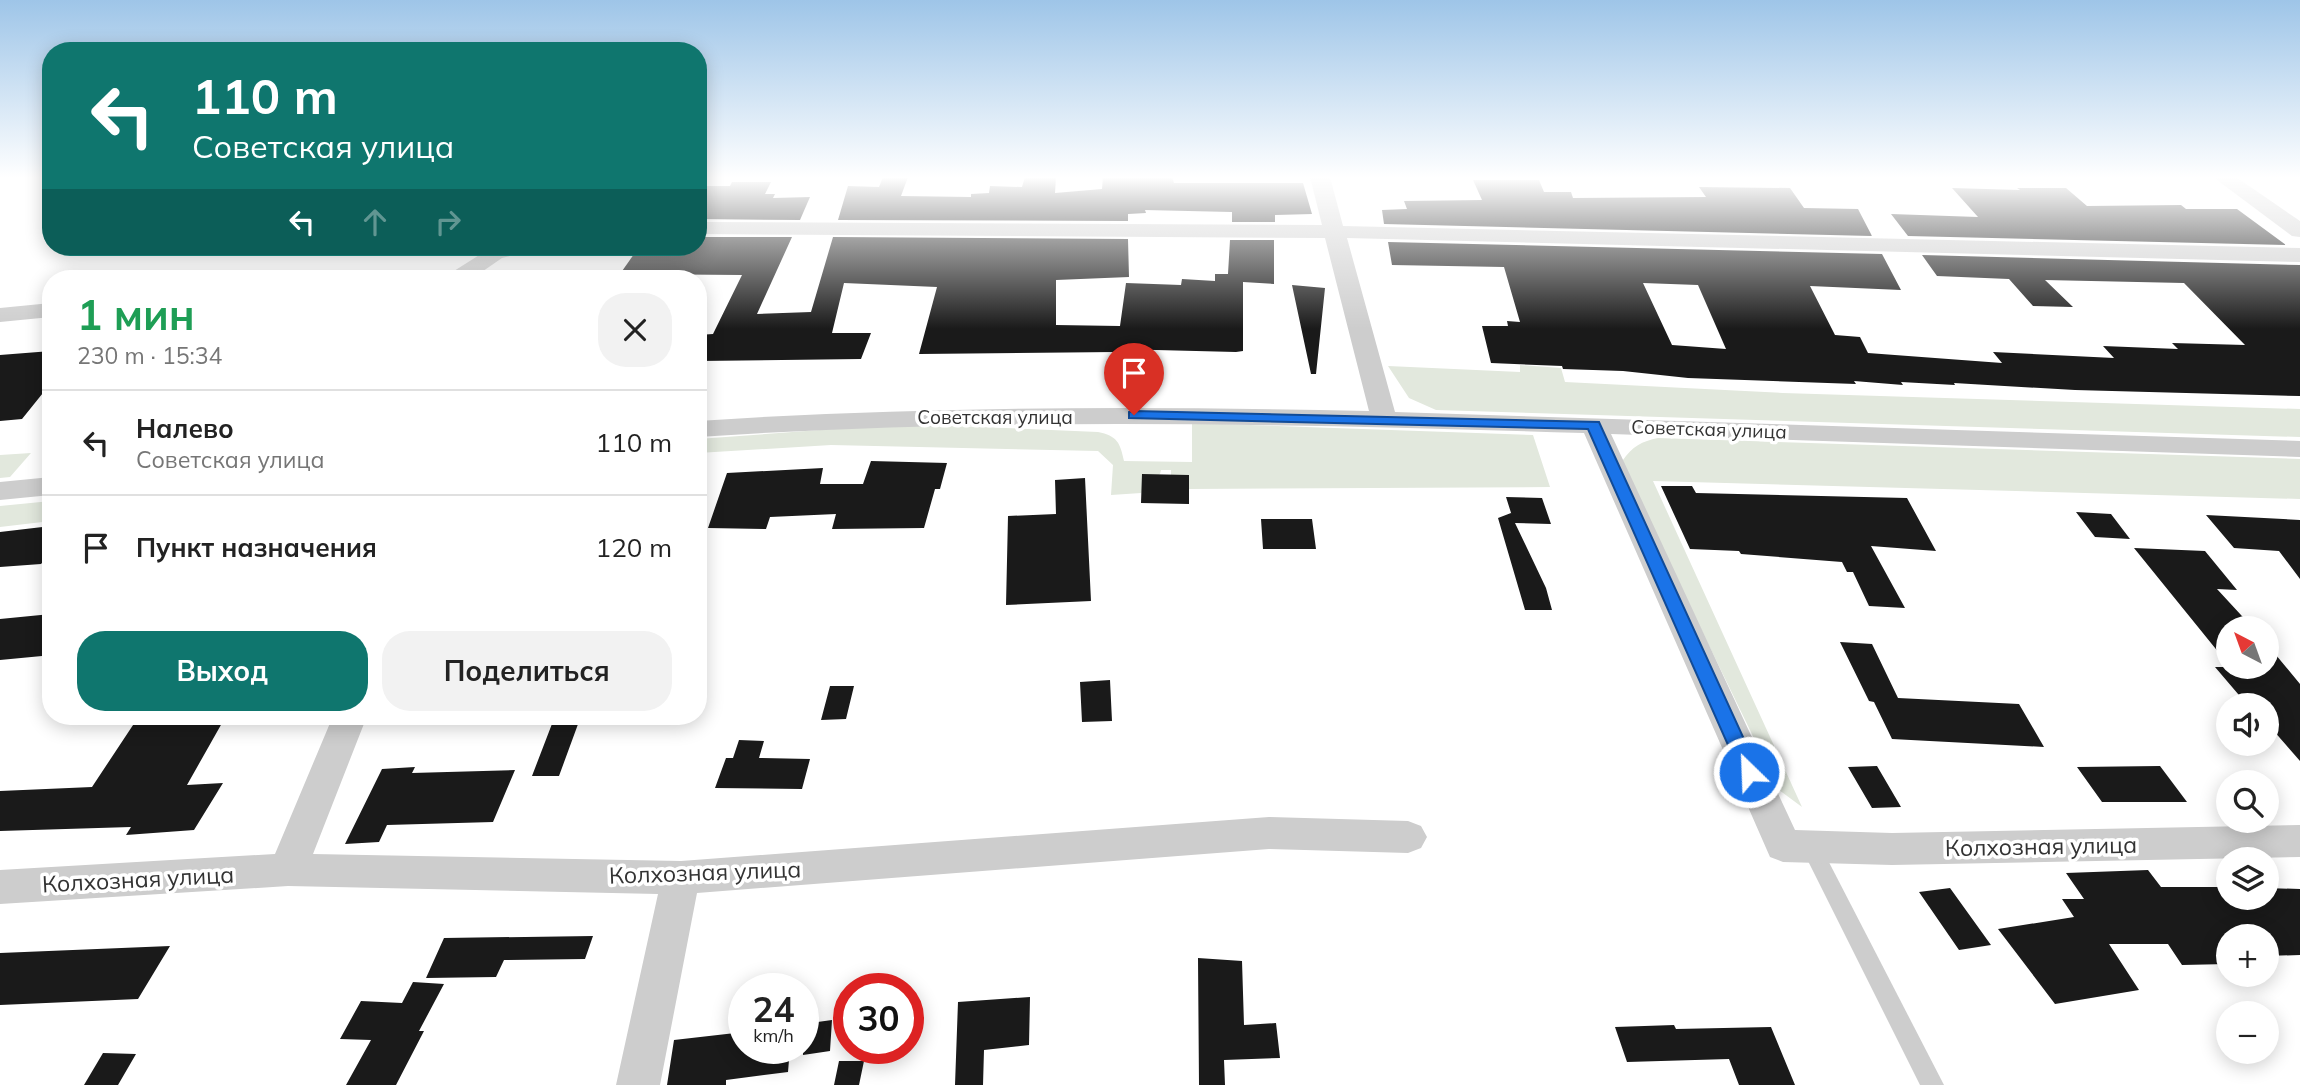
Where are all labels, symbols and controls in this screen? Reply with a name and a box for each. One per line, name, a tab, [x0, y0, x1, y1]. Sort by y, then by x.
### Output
text: 110 m	[192, 65, 338, 126]
icon: left	[77, 70, 168, 161]
text: Советская улица	[192, 126, 454, 166]
icon: left	[283, 203, 321, 241]
icon: ahead	[356, 203, 394, 241]
icon: right	[429, 203, 467, 241]
text: 1 мин	[77, 288, 195, 341]
button: close	[598, 293, 672, 367]
text: 230 m · 15:34	[77, 341, 222, 370]
pin	[1104, 343, 1164, 415]
icon: arrive	[1115, 354, 1153, 392]
street label: Советская улица	[917, 405, 1073, 429]
text: Налево	[136, 412, 234, 445]
street label: Советская улица	[1631, 414, 1787, 444]
icon: left	[77, 424, 115, 462]
text: 110 m	[596, 426, 672, 459]
text: Советская улица	[136, 445, 325, 474]
icon: arrive	[77, 529, 115, 567]
text: Пункт назначения	[136, 531, 377, 564]
text: 120 m	[596, 531, 672, 564]
north arrow	[2216, 616, 2278, 679]
map controls	[2216, 616, 2279, 1064]
button: Выход	[77, 631, 368, 711]
button: Поделиться	[382, 631, 672, 711]
button: sound	[2216, 693, 2279, 756]
position arrow	[1712, 735, 1786, 809]
button: search	[2216, 770, 2279, 833]
street label: Колхозная улица	[1945, 830, 2137, 862]
button: layers	[2216, 847, 2279, 910]
street label: Колхозная улица	[608, 854, 802, 890]
street label: Колхозная улица	[41, 859, 235, 899]
button: +	[2216, 924, 2279, 987]
speed limit sign: 30	[833, 973, 924, 1064]
text: 24	[752, 987, 795, 1031]
button: −	[2216, 1001, 2279, 1064]
text: km/h	[753, 1024, 794, 1047]

